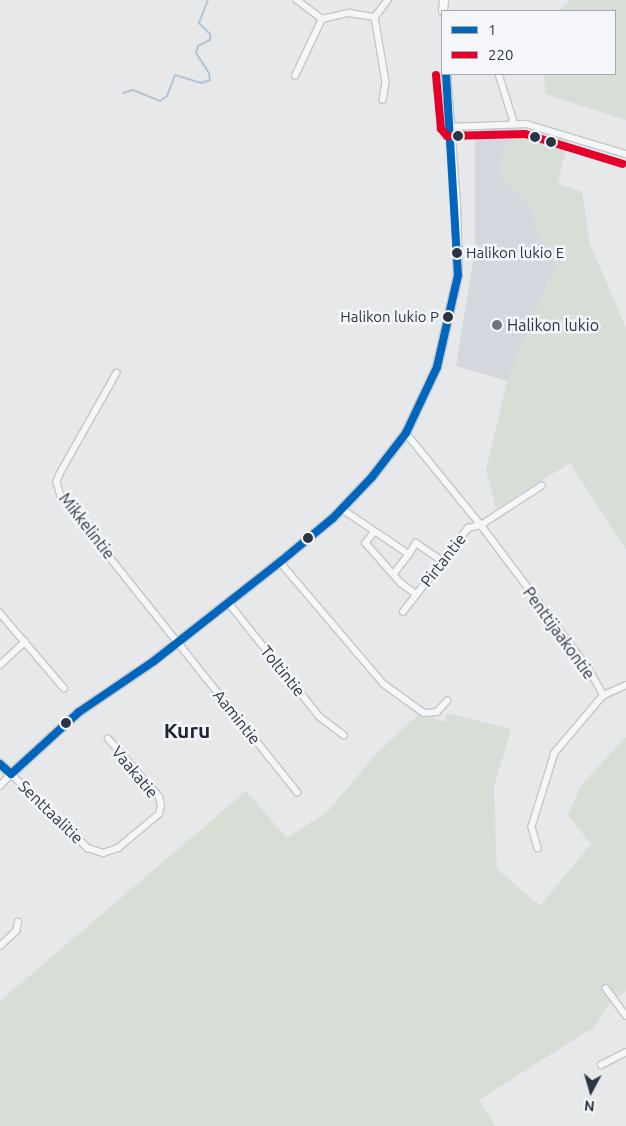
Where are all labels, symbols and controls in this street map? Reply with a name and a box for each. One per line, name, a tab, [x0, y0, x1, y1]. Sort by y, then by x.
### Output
legend	[441, 10, 616, 75]
text: 1	[488, 21, 496, 38]
text: 220	[488, 46, 513, 63]
unlabelled marker	[453, 131, 463, 141]
unlabelled marker	[530, 132, 540, 142]
unlabelled marker	[546, 137, 556, 147]
place label: Halikon lukio E	[466, 244, 564, 262]
marker: Halikon lukio E	[452, 248, 462, 258]
place label: Halikon lukio P	[340, 308, 439, 326]
marker: Halikon lukio P	[443, 312, 453, 322]
place label: Halikon lukio	[507, 315, 599, 335]
marker: Halikon lukio	[491, 319, 503, 331]
street label: Mikkelintie	[55, 489, 119, 563]
street label: Pirtantie	[416, 530, 470, 590]
unlabelled marker	[303, 533, 313, 543]
street label: Penttijaakontie	[519, 583, 599, 683]
street label: Toltintie	[257, 642, 309, 700]
street label: Aamintie	[209, 686, 265, 748]
district label: Kuru	[164, 717, 210, 743]
unlabelled marker	[61, 718, 71, 728]
street label: Vaakatie	[108, 742, 162, 802]
street label: Senttaalitie	[15, 776, 87, 848]
north arrow	[566, 1066, 616, 1116]
text: N	[583, 1097, 595, 1114]

